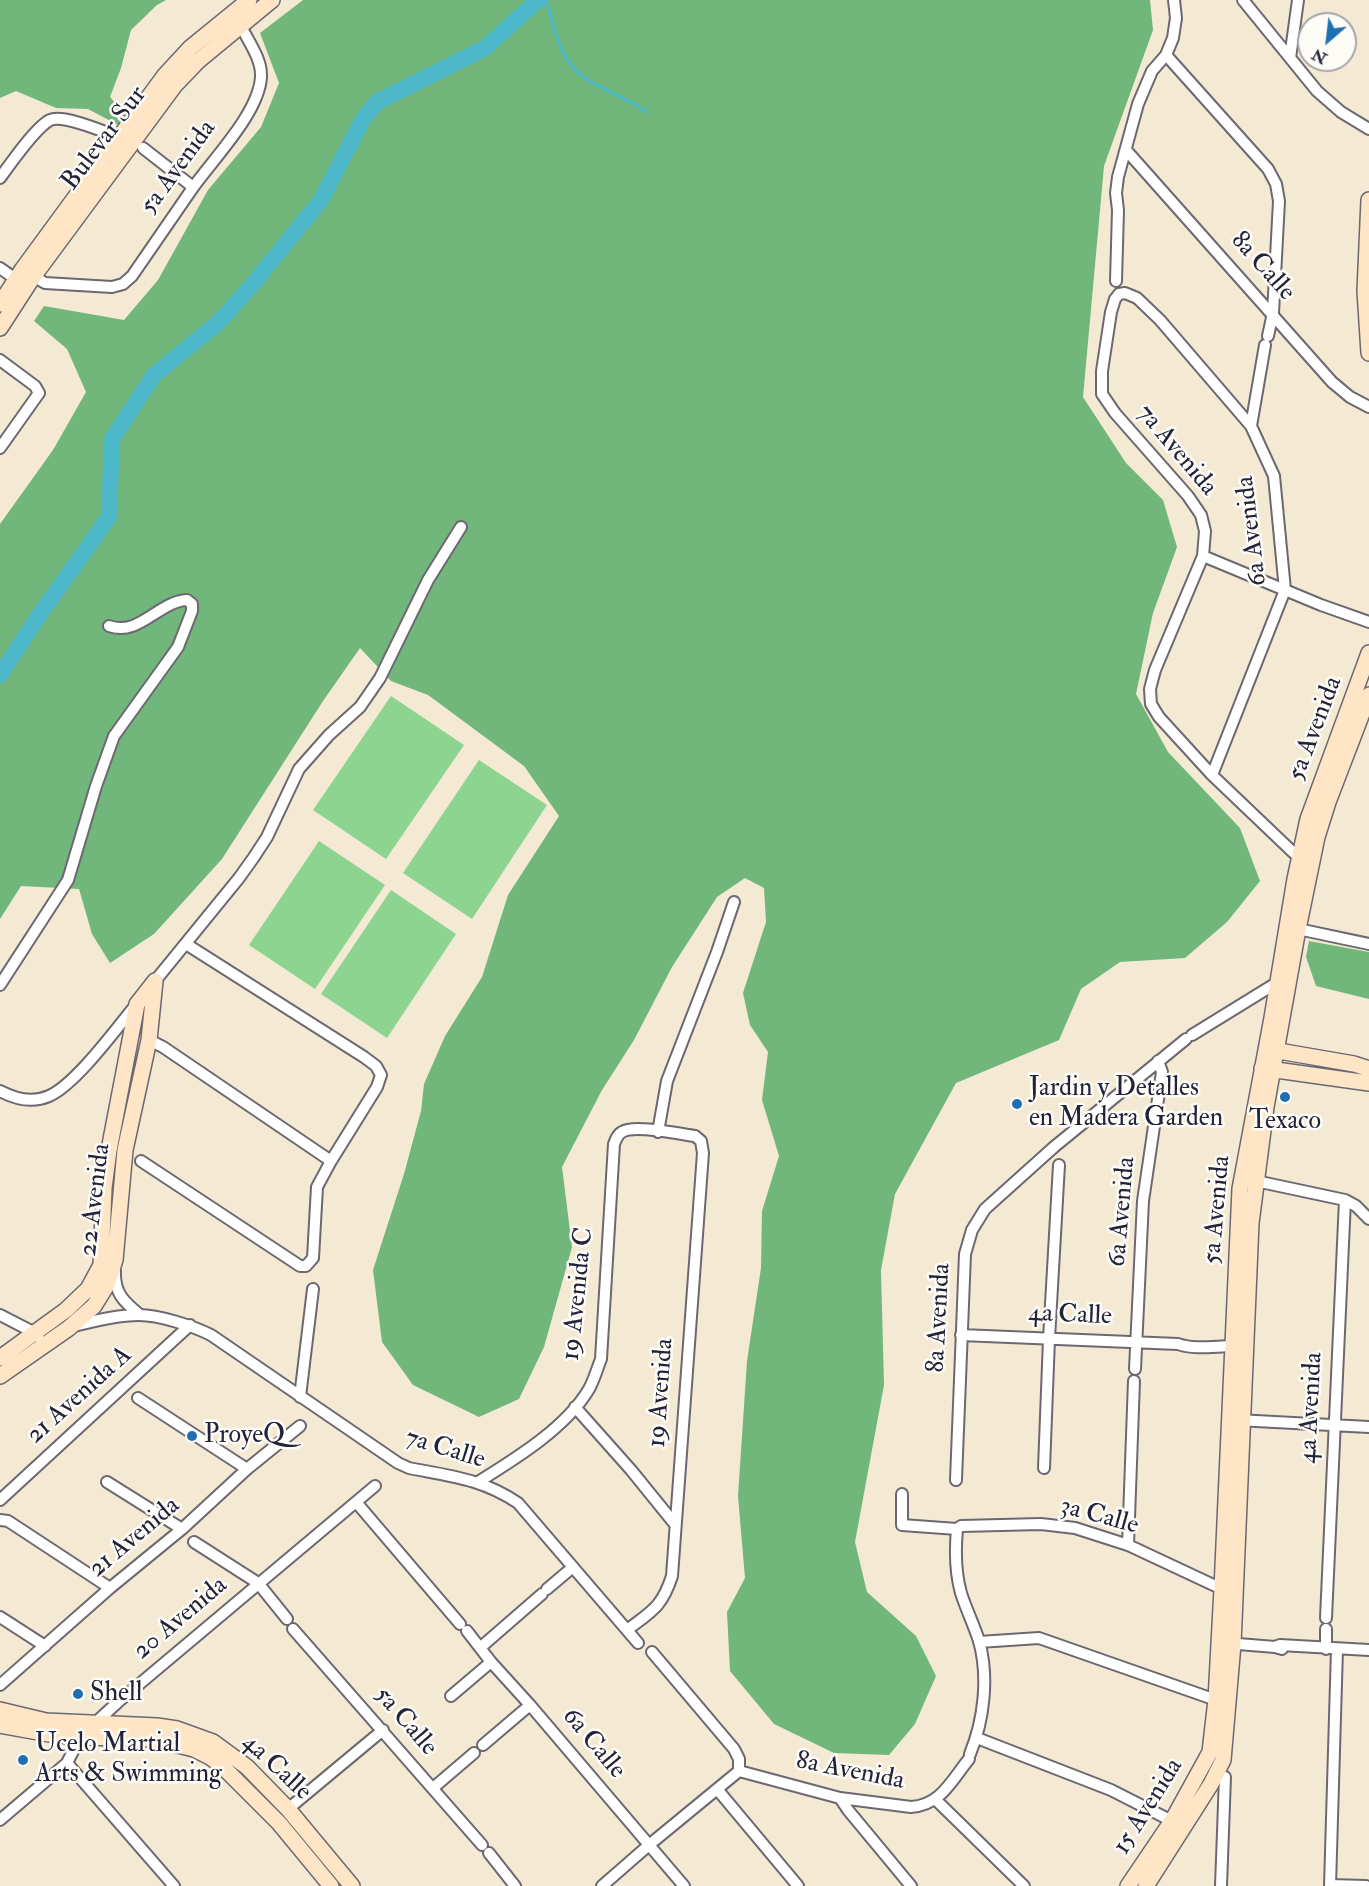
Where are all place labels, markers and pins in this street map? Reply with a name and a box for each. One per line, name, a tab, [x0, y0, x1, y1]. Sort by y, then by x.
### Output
place label: Jardin y Detalles en Madera Garden	[1029, 1073, 1223, 1134]
marker: Texaco	[1278, 1090, 1292, 1104]
marker: Jardin y Detalles en Madera Garden	[1010, 1097, 1024, 1111]
place label: Texaco	[1249, 1106, 1321, 1138]
place label: ProyeQ	[204, 1420, 285, 1452]
marker: ProyeQ	[185, 1429, 199, 1443]
place label: Shell	[90, 1678, 142, 1710]
marker: Shell	[71, 1687, 85, 1701]
place label: Ucelo Martial Arts & Swimming	[35, 1729, 222, 1790]
marker: Ucelo Martial Arts & Swimming	[16, 1753, 30, 1767]

